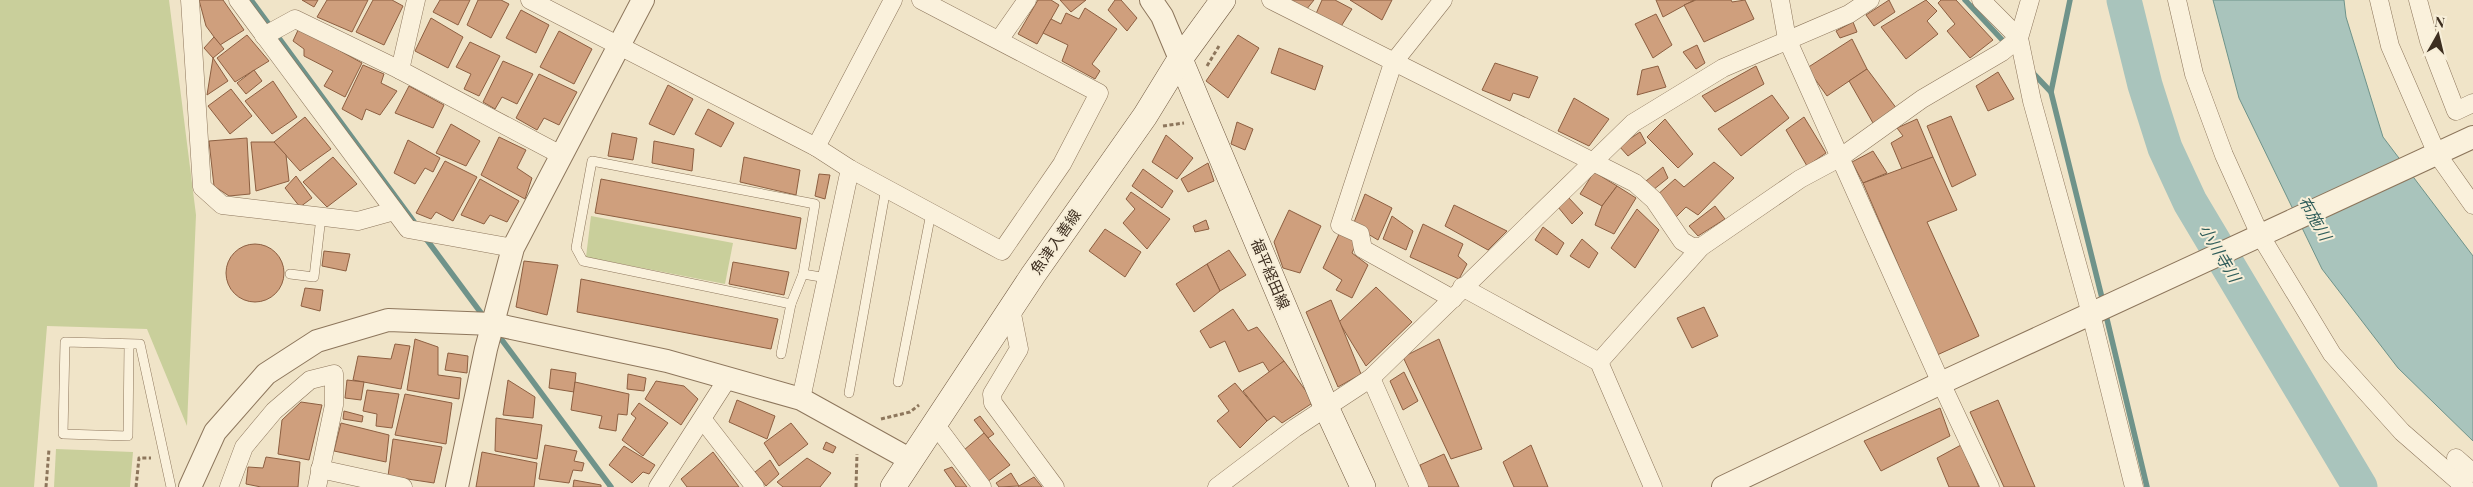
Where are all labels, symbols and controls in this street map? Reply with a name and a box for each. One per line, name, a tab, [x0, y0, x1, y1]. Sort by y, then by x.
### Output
north arrow	[2413, 10, 2463, 60]
text: N	[2434, 12, 2446, 32]
water label: 布施川	[2294, 192, 2338, 246]
street label: 魚津入善線	[1025, 205, 1085, 278]
water label: 小川寺川	[2195, 220, 2247, 287]
street label: 福平経田線	[1247, 235, 1295, 312]

